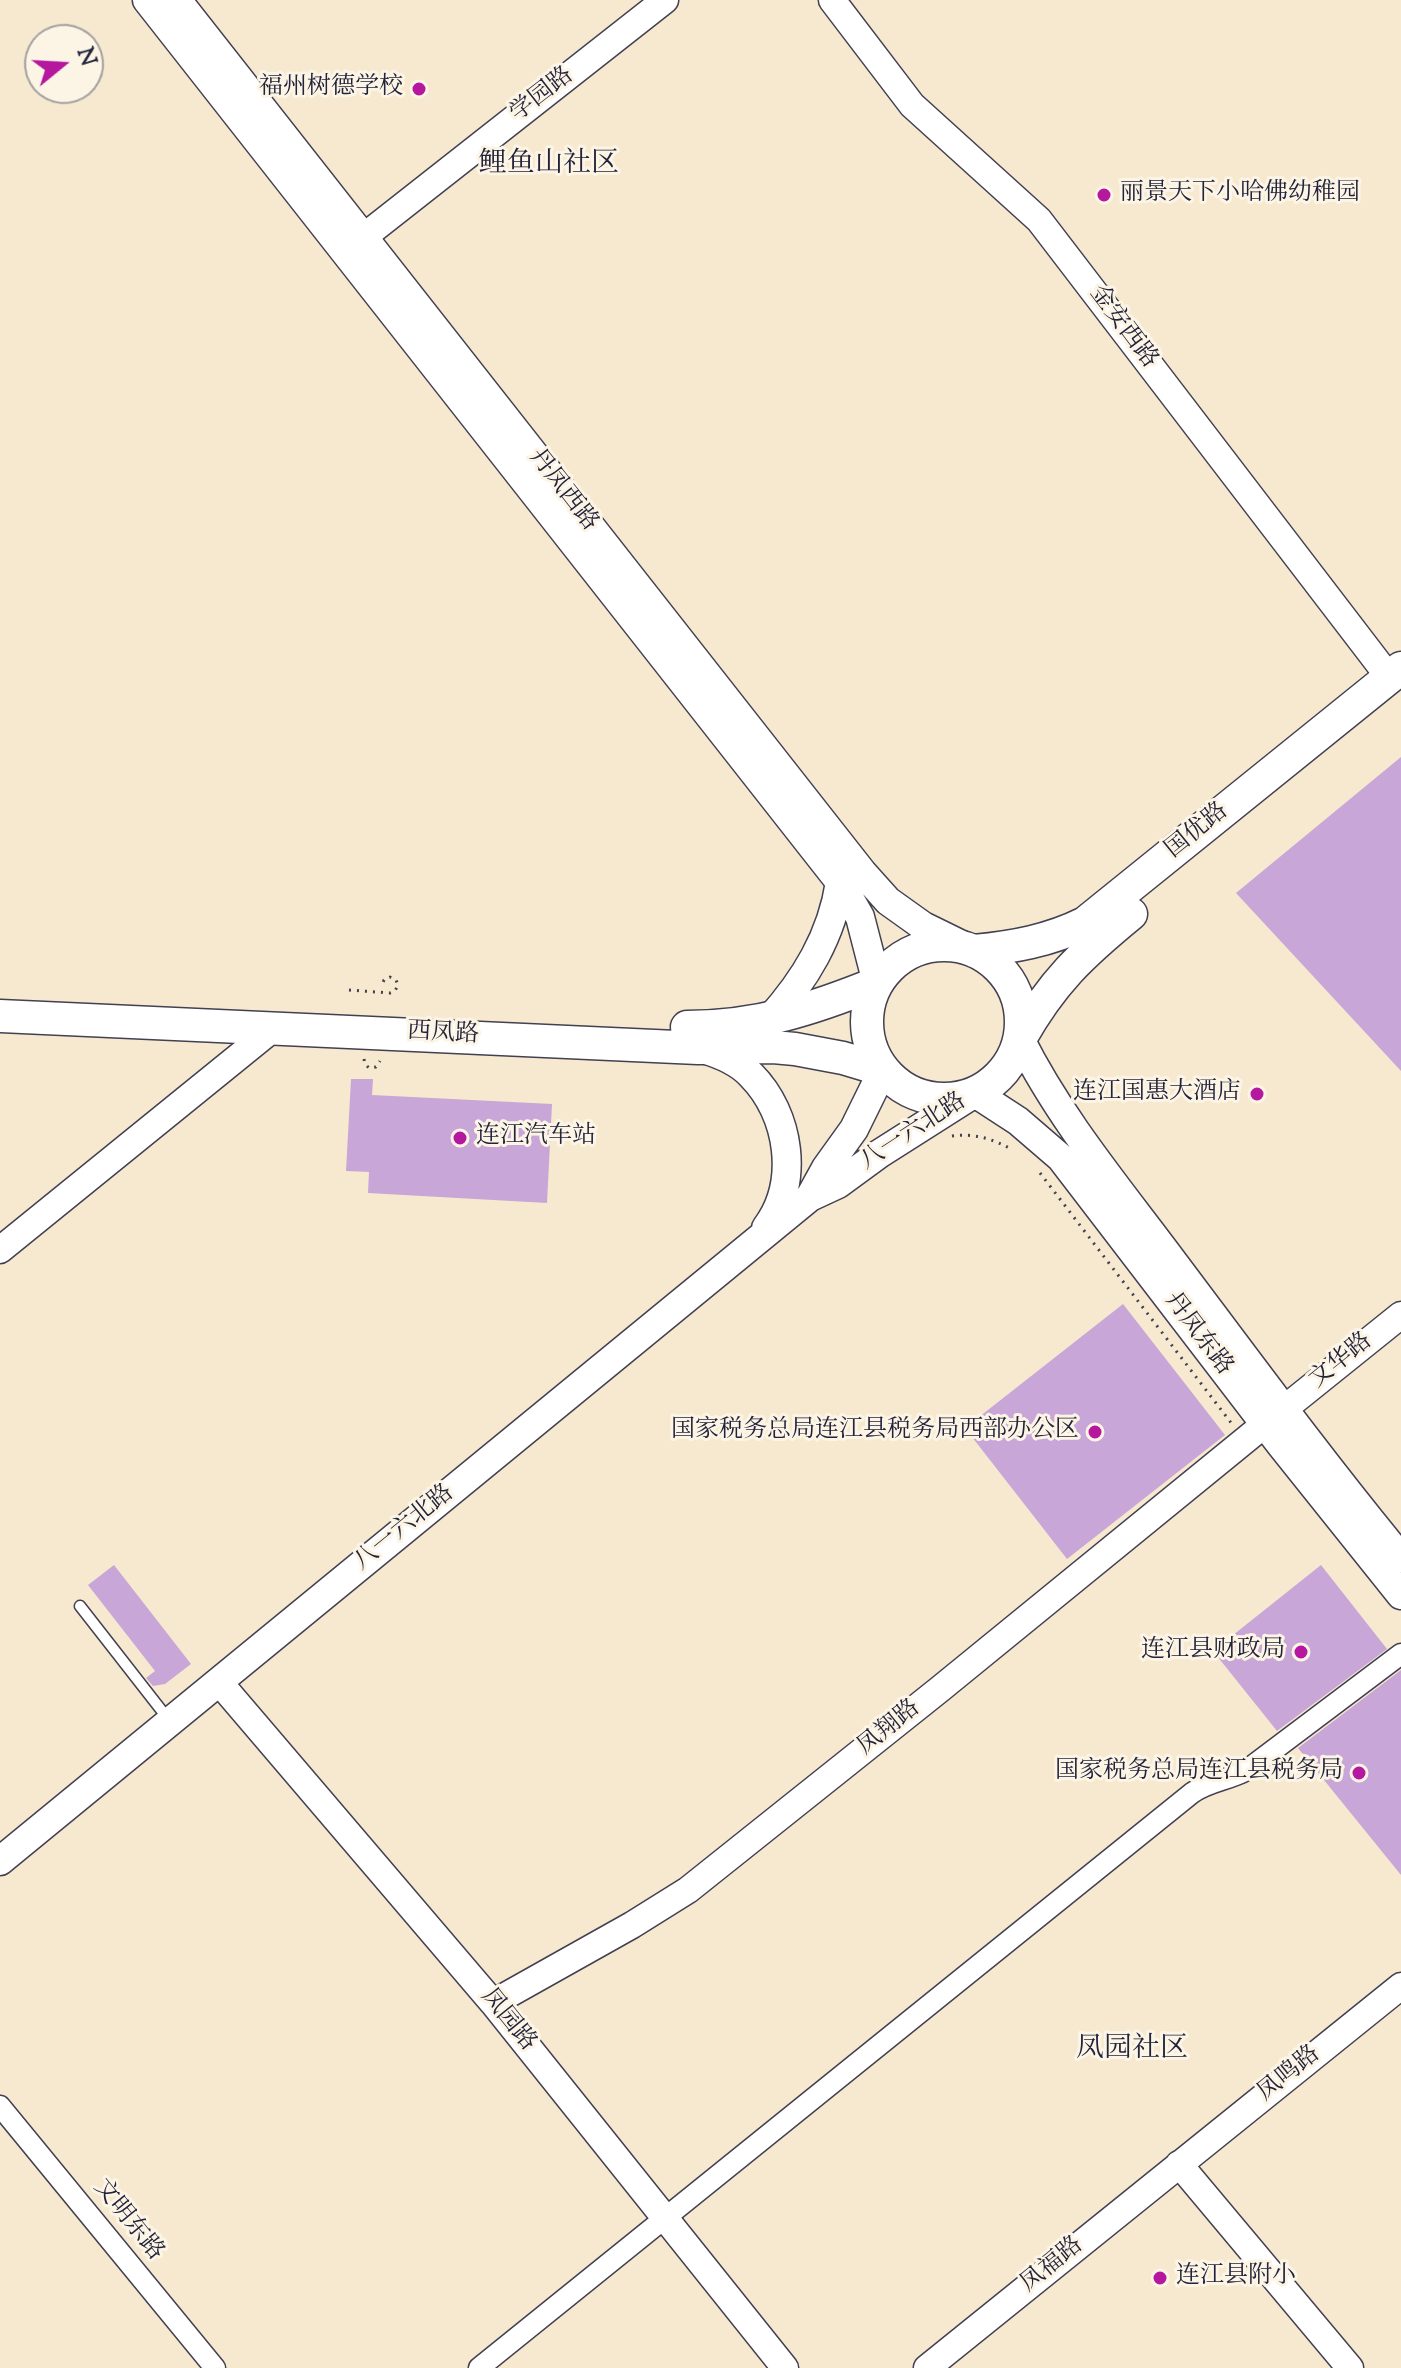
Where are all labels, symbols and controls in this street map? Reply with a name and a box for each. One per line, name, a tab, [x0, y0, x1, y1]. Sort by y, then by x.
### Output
north arrow	[24, 24, 104, 104]
text: N	[67, 44, 103, 70]
street label: 学园路	[506, 62, 580, 130]
place label: 福州树德学校	[259, 75, 403, 103]
marker: 福州树德学校	[410, 80, 428, 98]
district label: 鲤鱼山社区	[479, 149, 619, 183]
place label: 丽景天下小哈佛幼稚园	[1120, 181, 1360, 209]
marker: 丽景天下小哈佛幼稚园	[1095, 186, 1113, 204]
street label: 金安西路	[1082, 281, 1162, 375]
street label: 丹凤西路	[521, 444, 603, 538]
street label: 国优路	[1161, 798, 1235, 866]
street label: 西凤路	[406, 1019, 480, 1051]
place label: 连江国惠大酒店	[1073, 1080, 1241, 1108]
marker: 连江国惠大酒店	[1248, 1085, 1266, 1103]
street label: 八一六北路	[856, 1088, 972, 1178]
place label: 连江汽车站	[476, 1124, 596, 1152]
marker: 连江汽车站	[451, 1129, 469, 1147]
street label: 丹凤东路	[1157, 1288, 1237, 1382]
street label: 文华路	[1305, 1328, 1379, 1396]
place label: 国家税务总局连江县税务局西部办公区	[671, 1418, 1079, 1446]
marker: 国家税务总局连江县税务局西部办公区	[1086, 1423, 1104, 1441]
street label: 八一六北路	[349, 1480, 461, 1578]
place label: 连江县财政局	[1141, 1638, 1285, 1666]
marker: 连江县财政局	[1292, 1643, 1310, 1661]
street label: 凤翔路	[853, 1695, 927, 1763]
place label: 国家税务总局连江县税务局	[1055, 1759, 1343, 1787]
marker: 国家税务总局连江县税务局	[1350, 1764, 1368, 1782]
street label: 凤园路	[473, 1984, 541, 2058]
district label: 凤园社区	[1076, 2034, 1188, 2068]
street label: 凤鸣路	[1253, 2041, 1327, 2109]
street label: 文明东路	[86, 2175, 168, 2267]
street label: 凤福路	[1016, 2232, 1090, 2300]
place label: 连江县附小	[1176, 2264, 1296, 2292]
marker: 连江县附小	[1151, 2269, 1169, 2287]

